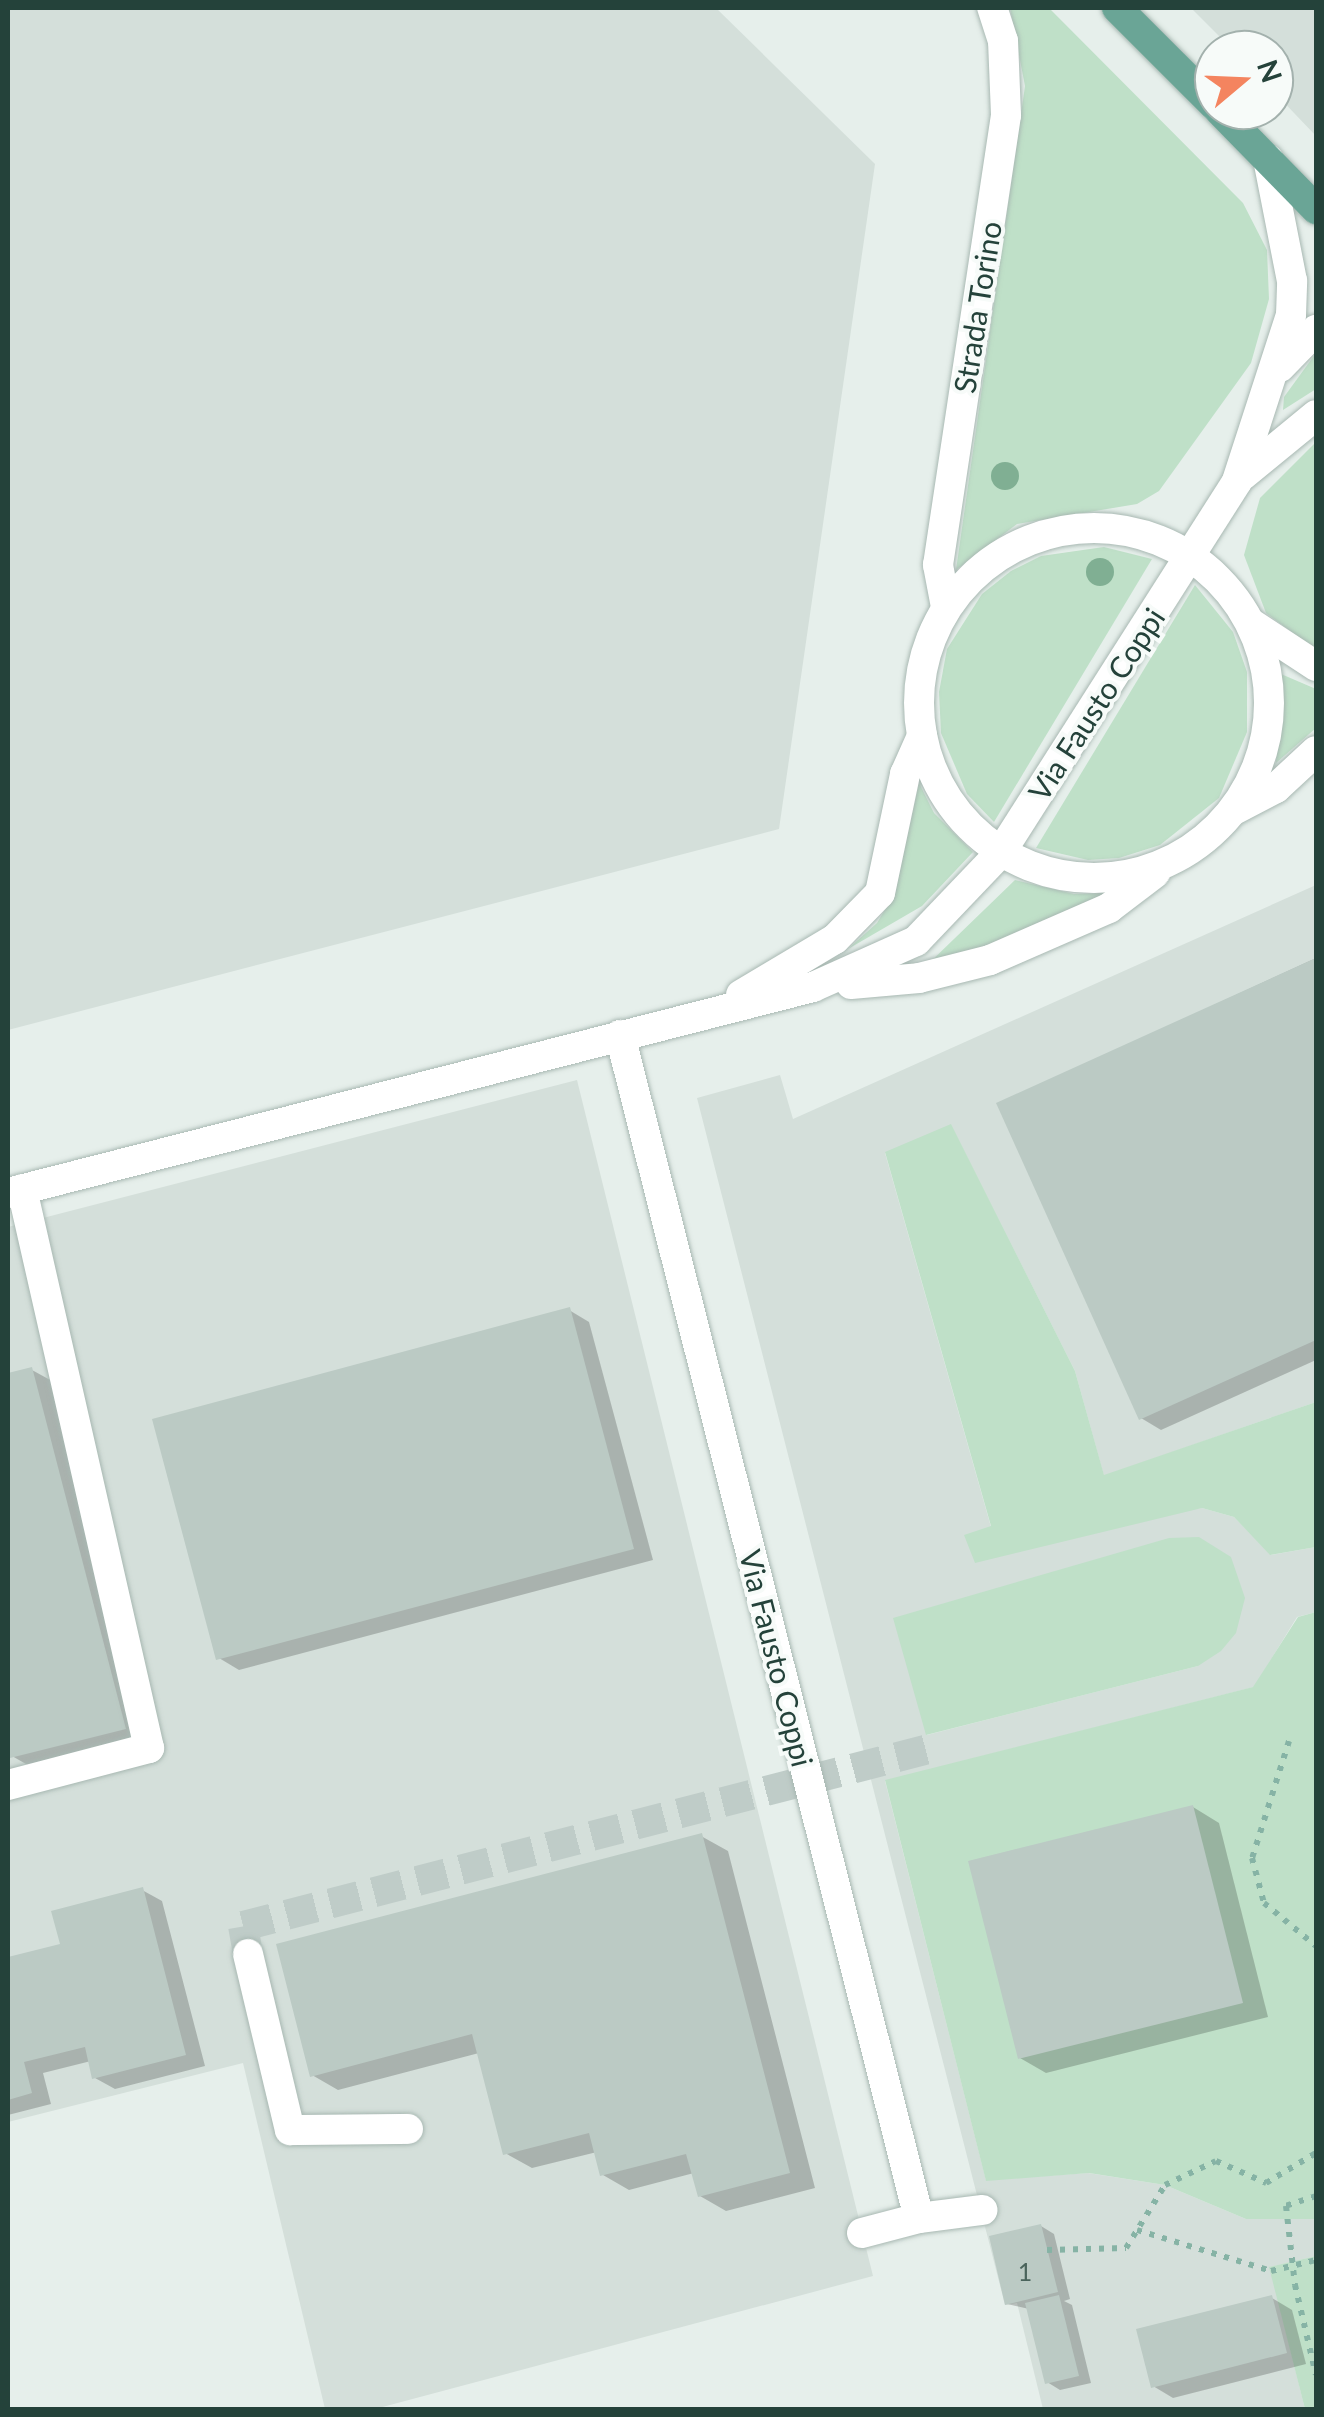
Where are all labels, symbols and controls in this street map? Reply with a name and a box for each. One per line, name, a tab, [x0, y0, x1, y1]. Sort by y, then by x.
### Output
north arrow	[1194, 30, 1294, 130]
text: N	[1251, 55, 1290, 87]
street label: Strada Torino	[946, 218, 1008, 396]
street label: Via Fausto Coppi	[1020, 601, 1172, 807]
street label: Via Fausto Coppi	[733, 1546, 821, 1770]
house number: 1	[1018, 2256, 1032, 2286]

